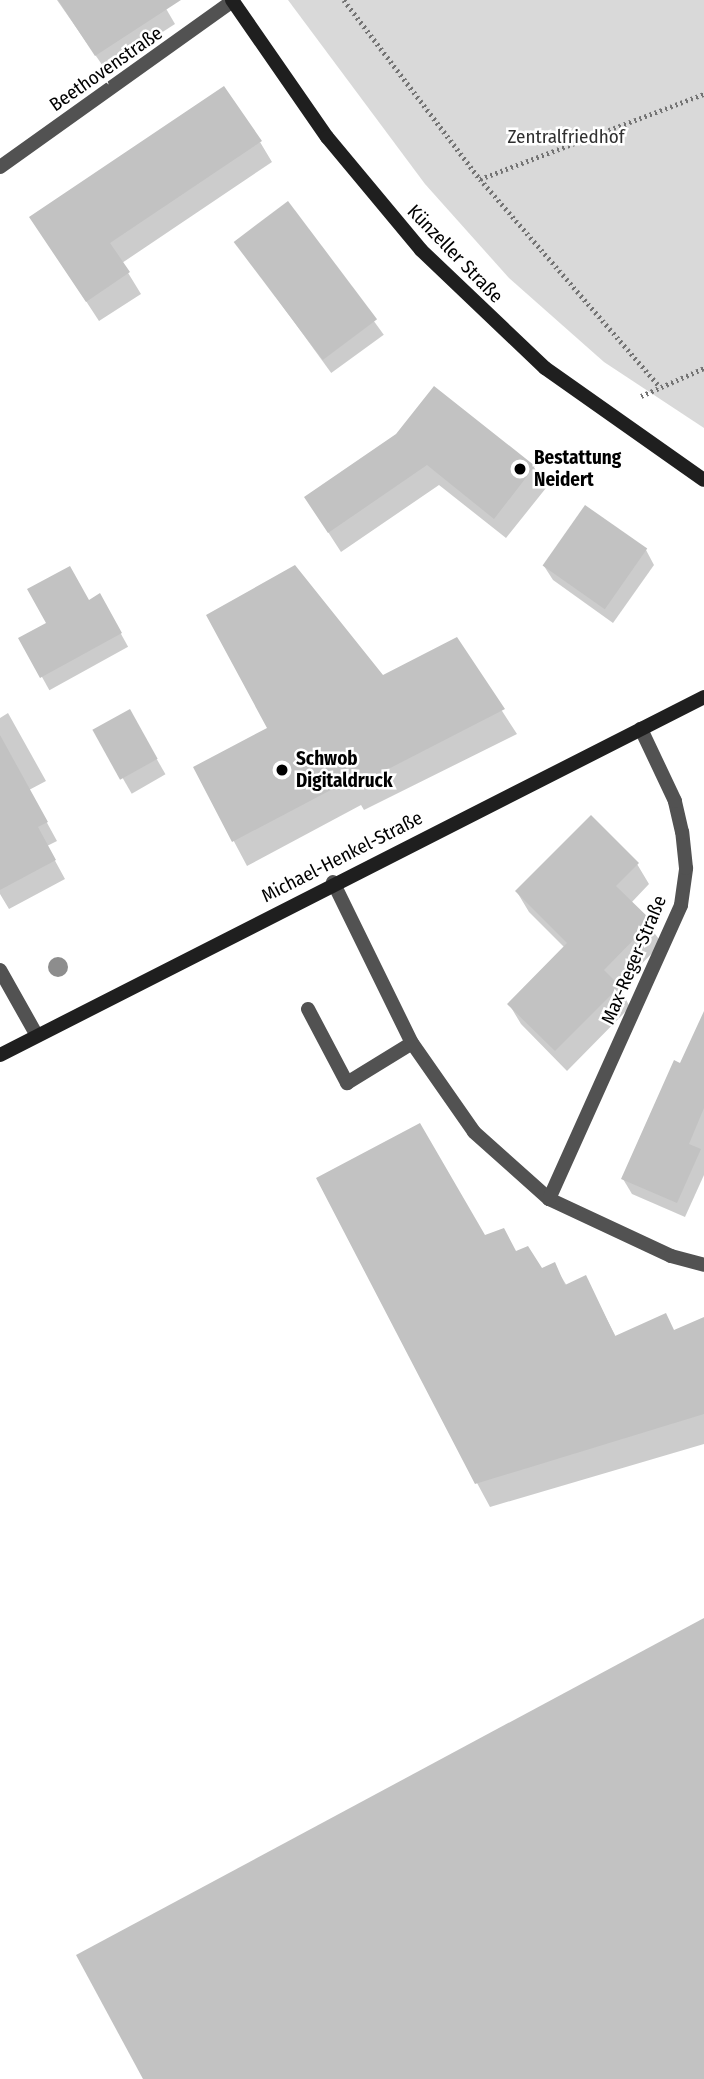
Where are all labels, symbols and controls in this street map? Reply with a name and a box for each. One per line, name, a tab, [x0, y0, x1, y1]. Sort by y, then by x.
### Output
street label: Beethovenstraße	[45, 22, 167, 116]
park label: Zentralfriedhof	[508, 126, 624, 148]
street label: Künzeller Straße	[402, 200, 508, 308]
place label: Bestattung Neidert	[534, 447, 621, 491]
marker: Bestattung Neidert	[512, 461, 528, 477]
place label: Schwob Digitaldruck	[296, 748, 393, 792]
marker: Schwob Digitaldruck	[274, 762, 290, 778]
street label: Michael-Henkel-Straße	[258, 807, 426, 907]
street label: Max-Reger-Straße	[597, 892, 671, 1028]

